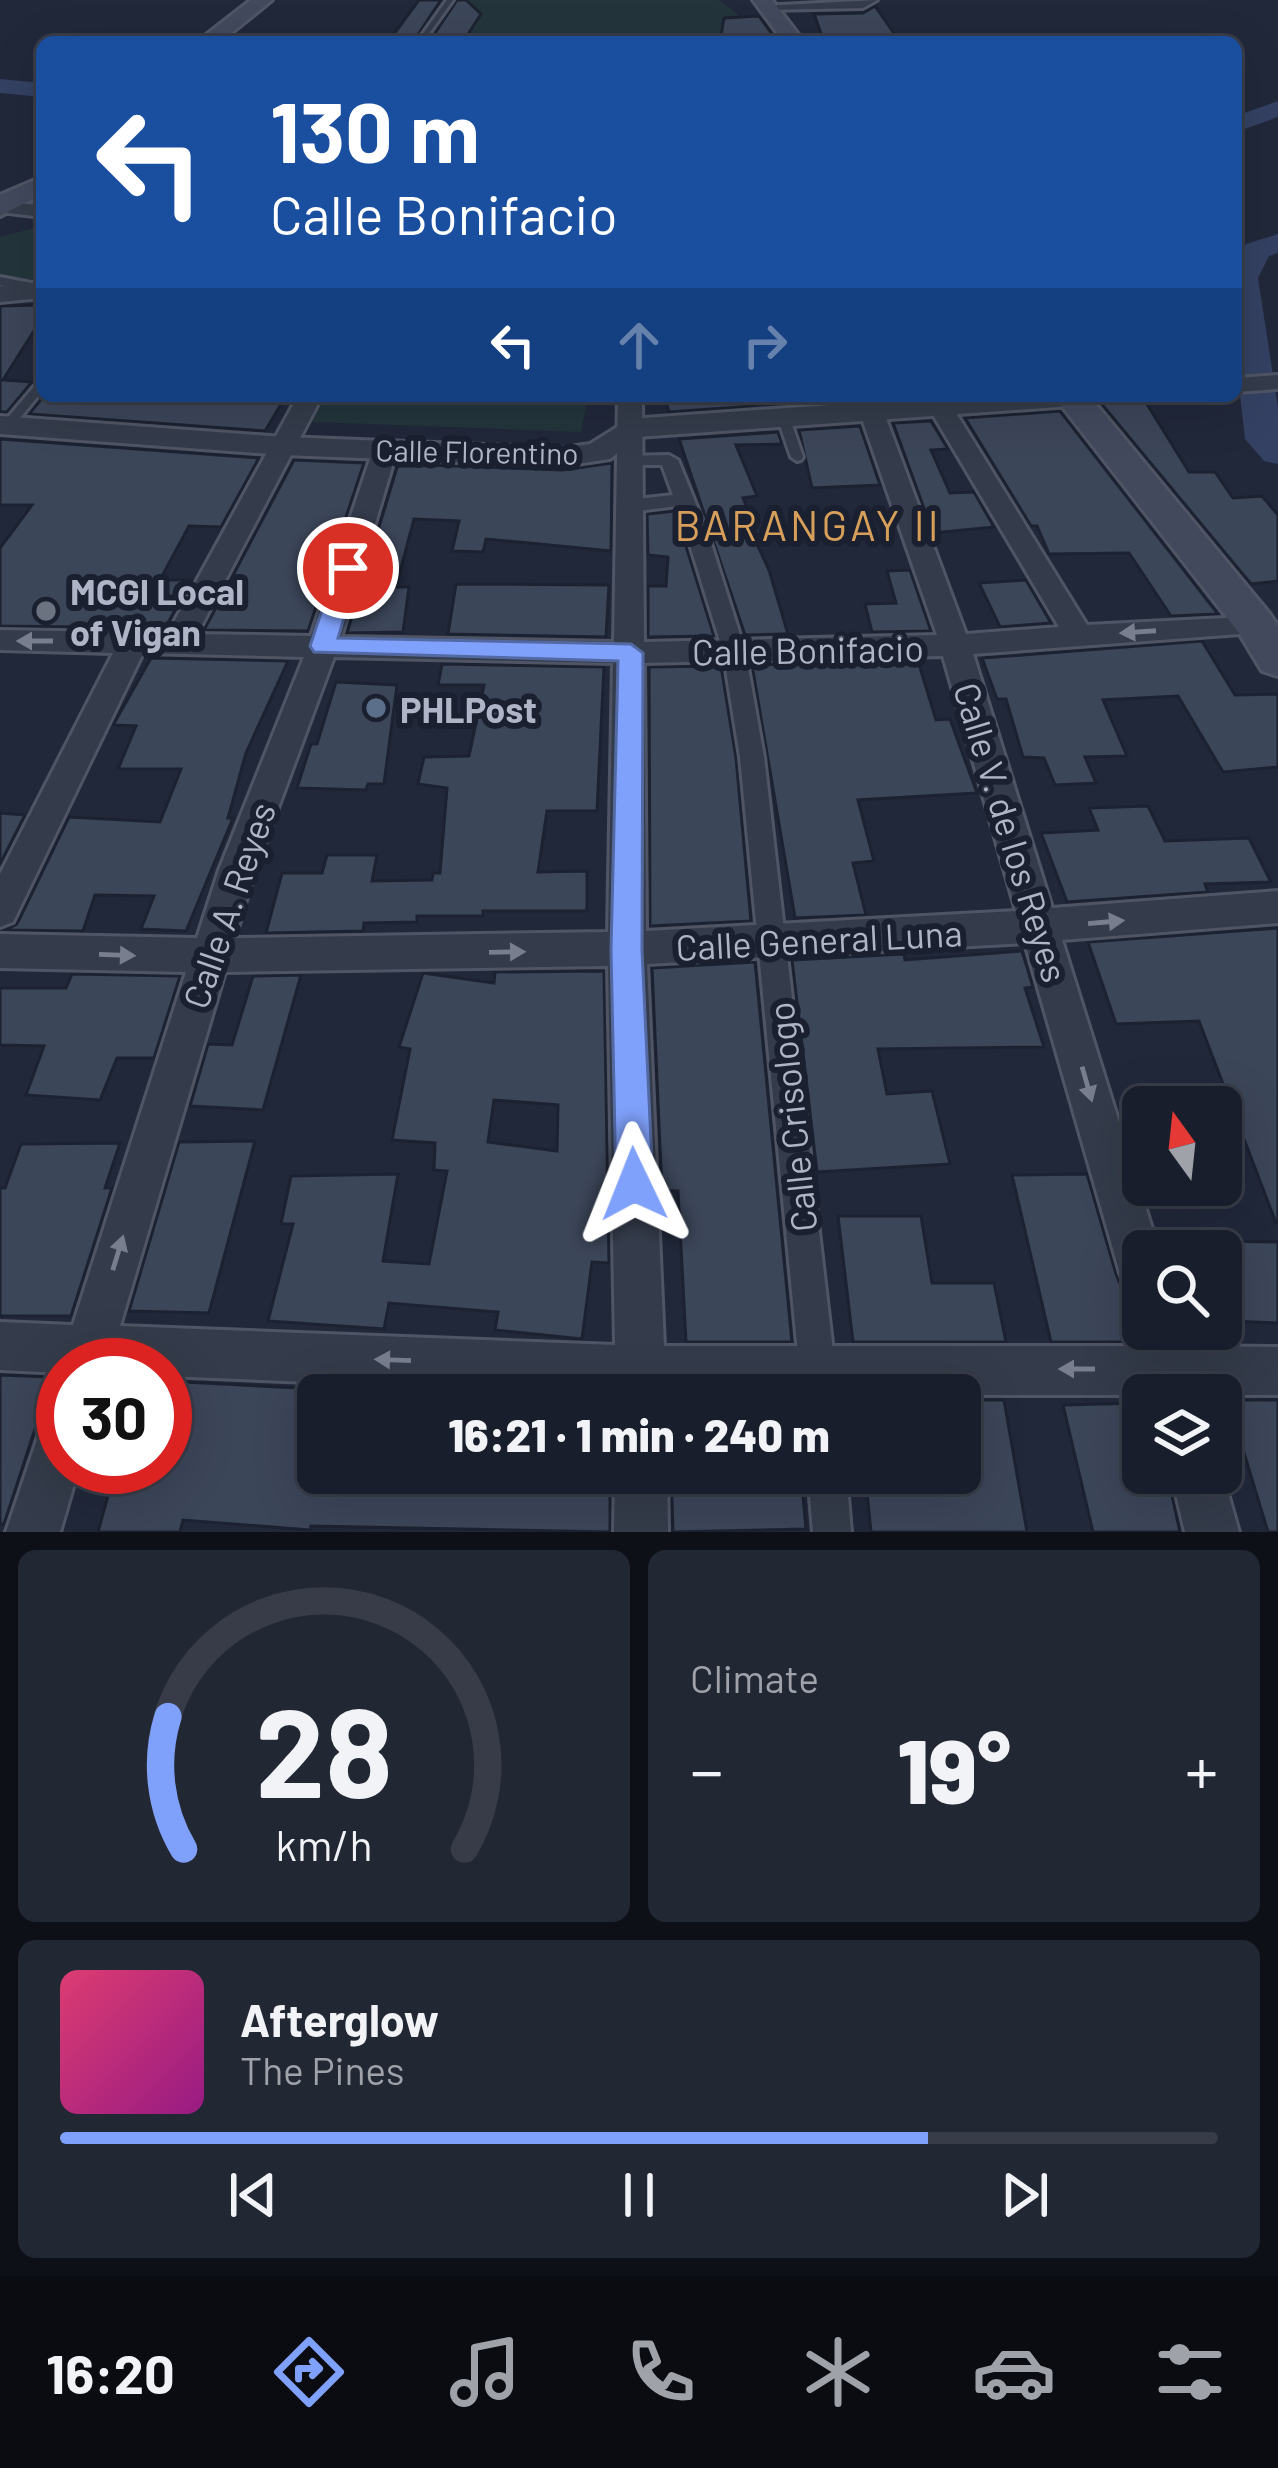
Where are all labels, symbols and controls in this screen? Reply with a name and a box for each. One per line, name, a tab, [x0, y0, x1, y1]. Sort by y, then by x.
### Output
text: 130 m	[270, 79, 480, 180]
icon: left	[72, 84, 228, 240]
text: Calle Bonifacio	[270, 181, 618, 246]
icon: left	[480, 312, 546, 378]
icon: ahead	[606, 312, 672, 378]
icon: right	[732, 312, 798, 378]
street label: Calle Florentino	[375, 431, 579, 471]
district label: BARANGAY II	[674, 499, 942, 549]
pin	[297, 517, 399, 619]
icon: arrive	[315, 535, 381, 601]
place label: MCGI Local of Vigan	[70, 569, 244, 653]
marker: MCGI Local of Vigan	[33, 598, 59, 624]
one-way arrow	[1119, 622, 1156, 641]
street label: Calle Bonifacio	[692, 625, 924, 673]
one-way arrow	[15, 631, 53, 650]
street label: Calle V. de los Reyes	[946, 677, 1078, 987]
place label: PHLPost	[400, 687, 537, 730]
marker: PHLPost	[363, 695, 389, 721]
street label: Calle A. Reyes	[173, 796, 283, 1014]
street label: Calle General Luna	[675, 910, 963, 968]
one-way arrow	[1088, 912, 1125, 931]
one-way arrow	[489, 942, 527, 962]
one-way arrow	[99, 945, 137, 964]
street label: Calle Crisologo	[758, 1000, 824, 1234]
one-way arrow	[1079, 1066, 1098, 1103]
north arrow	[1122, 1086, 1242, 1206]
map controls	[1122, 1086, 1242, 1494]
position arrow	[571, 1121, 697, 1247]
button: search	[1122, 1230, 1242, 1350]
one-way arrow	[110, 1234, 129, 1271]
speed limit sign: 30	[36, 1338, 192, 1494]
one-way arrow	[373, 1350, 411, 1369]
one-way arrow	[1057, 1359, 1095, 1379]
button: layers	[1122, 1374, 1242, 1494]
text: 16:21 · 1 min · 240 m	[448, 1407, 830, 1461]
text: Climate	[690, 1654, 819, 1701]
text: 28	[255, 1673, 393, 1823]
text: 19°	[897, 1714, 1011, 1822]
text: −	[690, 1729, 723, 1808]
text: +	[1185, 1729, 1218, 1808]
text: km/h	[275, 1818, 373, 1870]
text: Afterglow	[240, 1992, 439, 2046]
text: The Pines	[240, 2046, 405, 2093]
icon: previous	[220, 2162, 286, 2228]
icon: pause	[606, 2162, 672, 2228]
icon: next	[992, 2162, 1058, 2228]
icon: directions	[267, 2330, 351, 2414]
icon: music	[443, 2330, 527, 2414]
icon: phone	[619, 2330, 703, 2414]
icon: climate	[796, 2330, 880, 2414]
icon: car	[972, 2330, 1056, 2414]
icon: filters	[1148, 2330, 1232, 2414]
text: 16:20	[46, 2340, 175, 2405]

